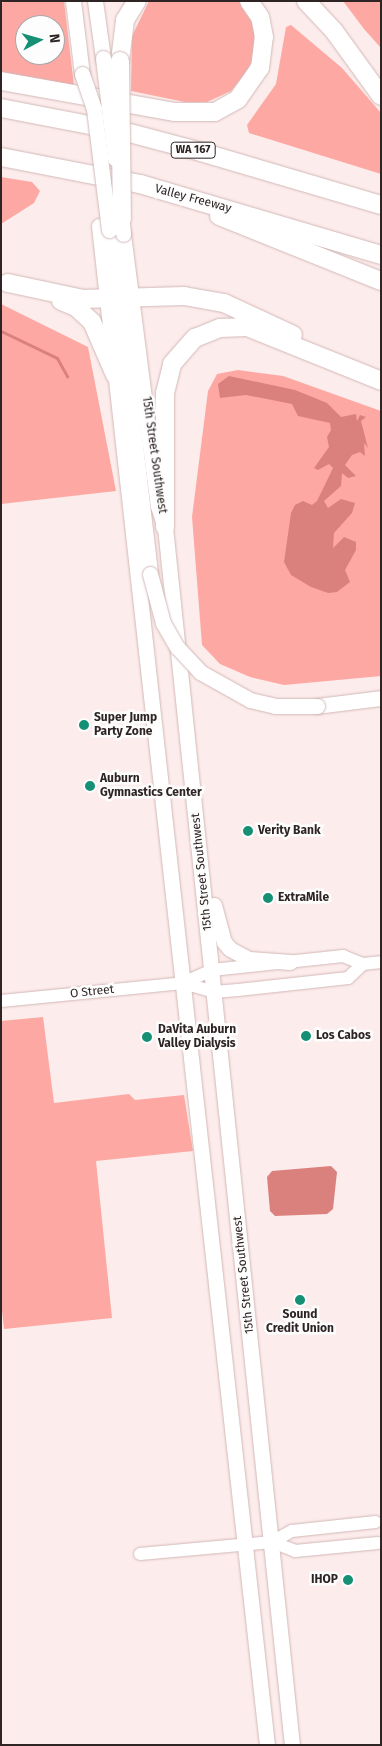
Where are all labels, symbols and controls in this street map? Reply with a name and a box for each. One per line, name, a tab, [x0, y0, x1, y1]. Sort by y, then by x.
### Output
north arrow	[15, 15, 65, 65]
text: N	[45, 33, 63, 44]
road number: WA 167	[170, 142, 216, 158]
street label: Valley Freeway	[153, 182, 233, 216]
street label: 15th Street Southwest	[139, 395, 169, 515]
place label: Super Jump Party Zone	[94, 711, 157, 739]
marker: Super Jump Party Zone	[78, 719, 90, 731]
place label: Auburn Gymnastics Center	[100, 772, 202, 800]
marker: Auburn Gymnastics Center	[84, 780, 96, 792]
street label: 15th Street Southwest	[189, 812, 215, 932]
place label: Verity Bank	[258, 824, 321, 838]
marker: Verity Bank	[242, 825, 254, 837]
place label: ExtraMile	[278, 891, 329, 905]
marker: ExtraMile	[262, 892, 274, 904]
street label: O Street	[69, 983, 115, 1001]
place label: DaVita Auburn Valley Dialysis	[158, 1023, 236, 1051]
place label: Los Cabos	[316, 1029, 371, 1043]
marker: DaVita Auburn Valley Dialysis	[140, 1030, 154, 1044]
marker: Los Cabos	[300, 1030, 312, 1042]
street label: 15th Street Southwest	[231, 1215, 257, 1335]
marker: Sound Credit Union	[294, 1294, 306, 1306]
place label: Sound Credit Union	[266, 1308, 334, 1336]
place label: IHOP	[311, 1573, 338, 1587]
marker: IHOP	[342, 1574, 354, 1586]

